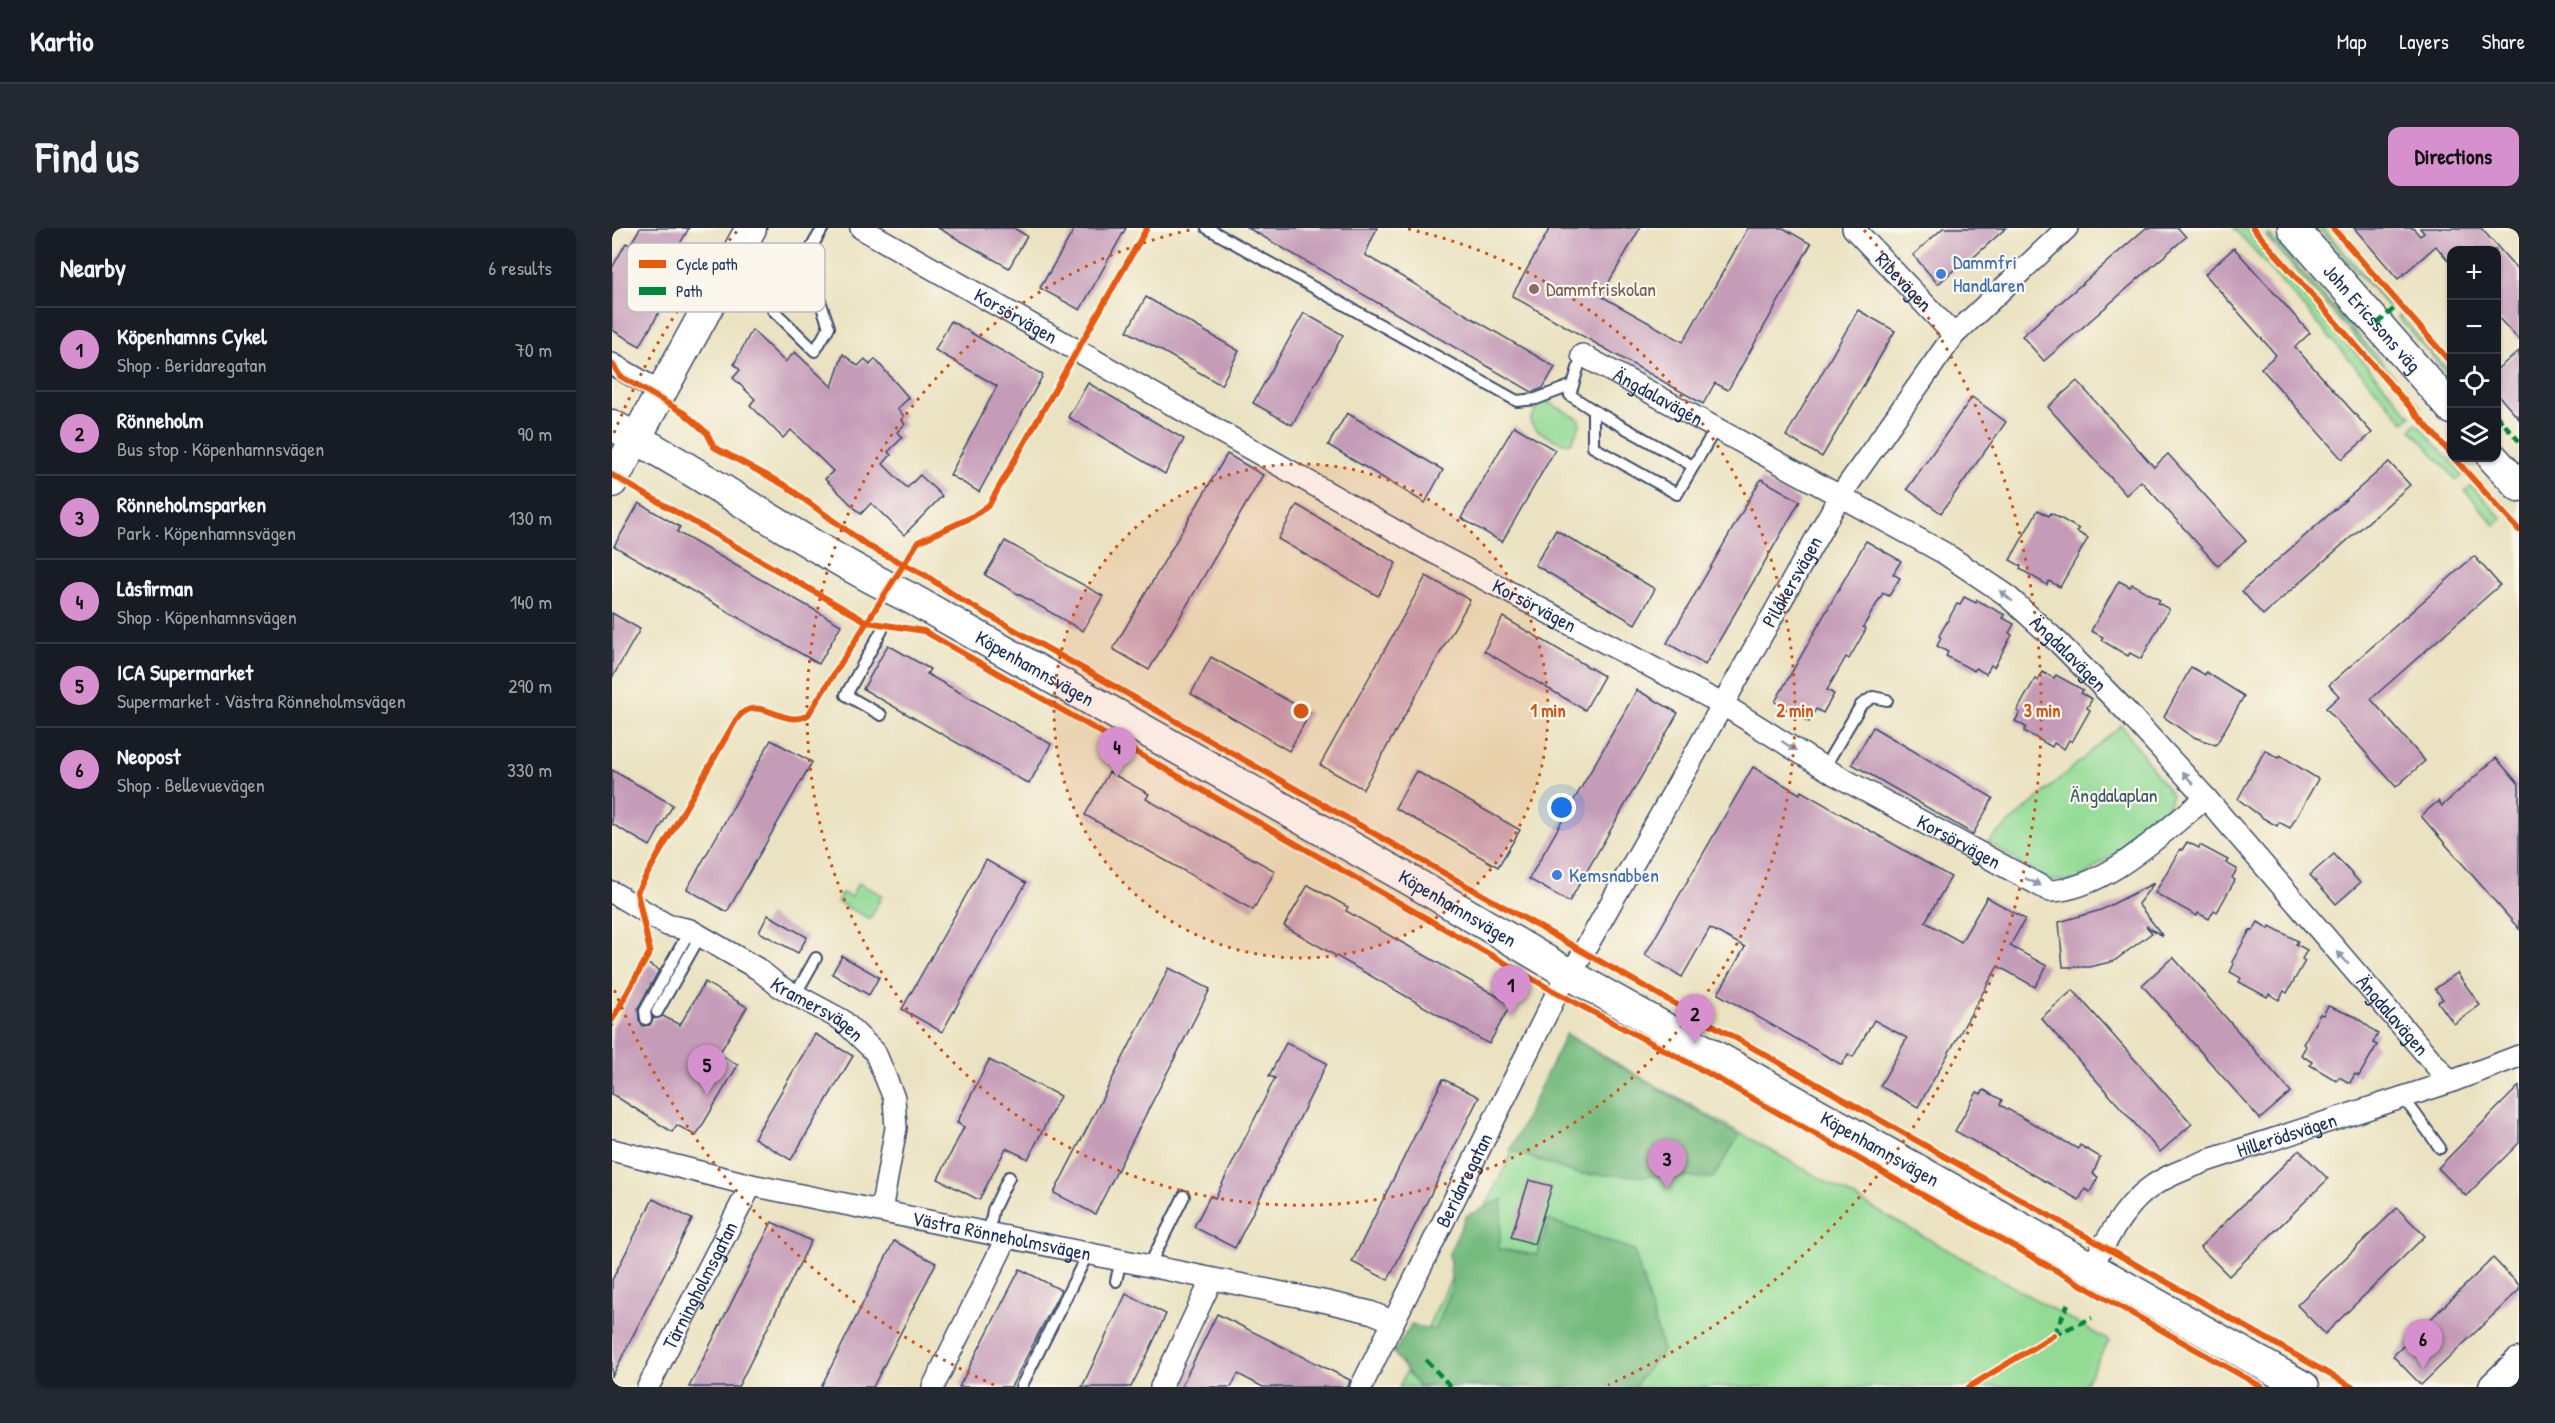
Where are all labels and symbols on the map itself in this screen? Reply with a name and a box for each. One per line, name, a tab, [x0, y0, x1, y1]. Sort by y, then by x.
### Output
legend	[627, 243, 825, 312]
street label: Ribevägen	[1870, 246, 1939, 317]
place label: Dammfri Handlaren	[1953, 248, 2025, 298]
text: Cycle path	[676, 253, 738, 275]
street label: John Ericssons väg	[2318, 258, 2428, 378]
marker: Dammfri Handlaren	[1934, 267, 1948, 281]
place label: Dammfriskolan	[1546, 275, 1656, 302]
text: Path	[676, 280, 702, 302]
street label: Korsörvägen	[970, 281, 1063, 350]
marker: Dammfriskolan	[1527, 282, 1541, 296]
street label: Ängdalavägen	[1609, 361, 1708, 432]
street label: Pilåkersvägen	[1755, 531, 1828, 632]
street label: Korsörvägen	[1488, 572, 1581, 638]
one-way arrow	[1998, 589, 2014, 602]
street label: Ängdalavägen	[2024, 609, 2113, 697]
street label: Köpenhamnsvägen	[971, 624, 1099, 712]
text: 1 min	[1530, 698, 1566, 723]
text: 2 min	[1777, 698, 1813, 723]
text: 3 min	[2024, 698, 2060, 723]
centre of rings	[1291, 701, 1311, 721]
pin: 4	[1098, 728, 1136, 777]
one-way arrow	[1781, 740, 1797, 752]
one-way arrow	[2181, 771, 2195, 786]
park label: Ängdalaplan	[2070, 781, 2158, 808]
your location	[1547, 793, 1576, 822]
street label: Korsörvägen	[1912, 808, 2006, 875]
place label: Kemsnabben	[1569, 861, 1659, 888]
street label: Köpenhamnsvägen	[1394, 862, 1522, 953]
marker: Kemsnabben	[1550, 868, 1564, 882]
one-way arrow	[2024, 878, 2041, 887]
one-way arrow	[2336, 950, 2350, 965]
pin: 1	[1492, 966, 1530, 1015]
street label: Ängdalavägen	[2351, 969, 2435, 1061]
street label: Kramersvägen	[765, 970, 870, 1047]
pin: 2	[1676, 994, 1714, 1044]
pin: 5	[688, 1046, 727, 1095]
street label: Köpenhamnsvägen	[1816, 1104, 1944, 1192]
street label: Hillerödsvägen	[2233, 1106, 2340, 1163]
street label: Beridaregatan	[1429, 1128, 1498, 1232]
pin: 3	[1648, 1140, 1686, 1189]
street label: Västra Rönneholmsvägen	[910, 1204, 1093, 1267]
street label: Tärningholmsgatan	[656, 1217, 743, 1354]
pin: 6	[2404, 1320, 2442, 1369]

